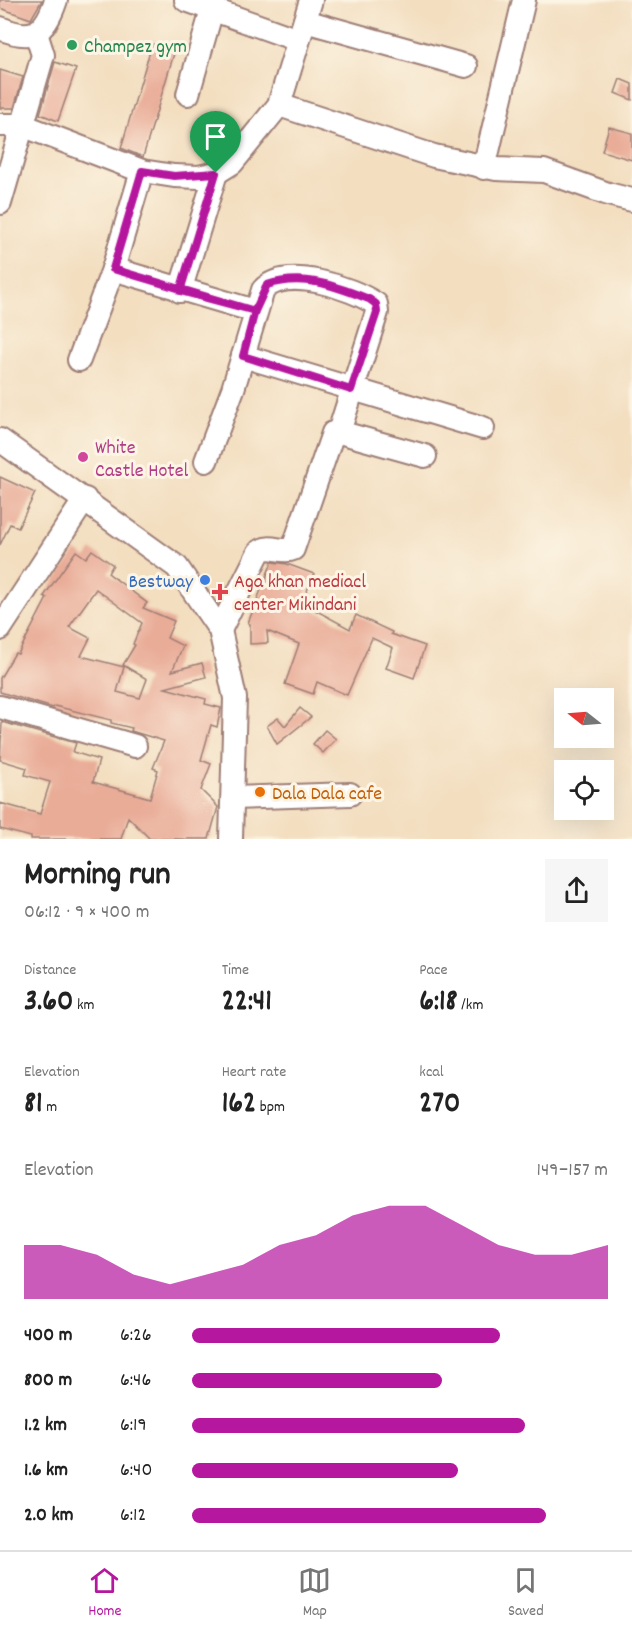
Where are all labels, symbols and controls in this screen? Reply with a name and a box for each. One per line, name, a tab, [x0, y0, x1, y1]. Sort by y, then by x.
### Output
place label: Champez gym	[84, 34, 187, 62]
marker: Champez gym	[65, 38, 79, 52]
pin	[190, 111, 241, 173]
icon: arrive	[199, 120, 232, 153]
place label: White Castle Hotel	[95, 435, 189, 486]
marker: White Castle Hotel	[76, 450, 90, 464]
place label: Bestway	[129, 569, 194, 597]
place label: Aga khan mediacl center Mikindani	[234, 569, 366, 620]
marker: Bestway	[198, 573, 212, 587]
marker: Aga khan mediacl center Mikindani	[211, 583, 229, 601]
north arrow	[554, 688, 614, 748]
map controls	[554, 688, 614, 820]
button: locate	[554, 760, 614, 820]
place label: Dala Dala cafe	[272, 781, 382, 809]
marker: Dala Dala cafe	[253, 785, 267, 799]
text: Morning run	[24, 853, 171, 900]
button: share	[545, 859, 608, 922]
text: 06:12 · 9 × 400 m	[24, 899, 149, 927]
text: Distance	[24, 959, 76, 982]
text: Time	[222, 959, 249, 982]
text: Pace	[419, 959, 448, 982]
text: 3.60	[24, 982, 73, 1025]
text: 22:41	[222, 982, 272, 1025]
text: 6:18	[419, 982, 458, 1025]
text: km	[73, 994, 95, 1017]
text: /km	[458, 994, 483, 1017]
text: Elevation	[24, 1061, 80, 1084]
text: Heart rate	[222, 1061, 286, 1084]
text: kcal	[419, 1061, 444, 1084]
text: 81	[24, 1084, 43, 1127]
text: 162	[222, 1084, 256, 1127]
text: 270	[419, 1084, 460, 1127]
text: m	[43, 1096, 57, 1119]
text: bpm	[256, 1096, 285, 1119]
text: Elevation	[24, 1157, 94, 1185]
text: 149–157 m	[537, 1157, 608, 1185]
text: 400 m	[24, 1322, 72, 1350]
text: 6:26	[120, 1322, 152, 1350]
text: 800 m	[24, 1367, 72, 1395]
text: 6:46	[120, 1367, 151, 1395]
text: 1.2 km	[24, 1412, 67, 1440]
text: 6:19	[120, 1412, 147, 1440]
text: 1.6 km	[24, 1457, 68, 1485]
text: 6:40	[120, 1457, 152, 1485]
text: 2.0 km	[24, 1502, 73, 1530]
text: 6:12	[120, 1502, 146, 1530]
tab: Home	[88, 1564, 122, 1623]
tab: Map	[298, 1564, 331, 1623]
tab: Saved	[508, 1564, 544, 1623]

